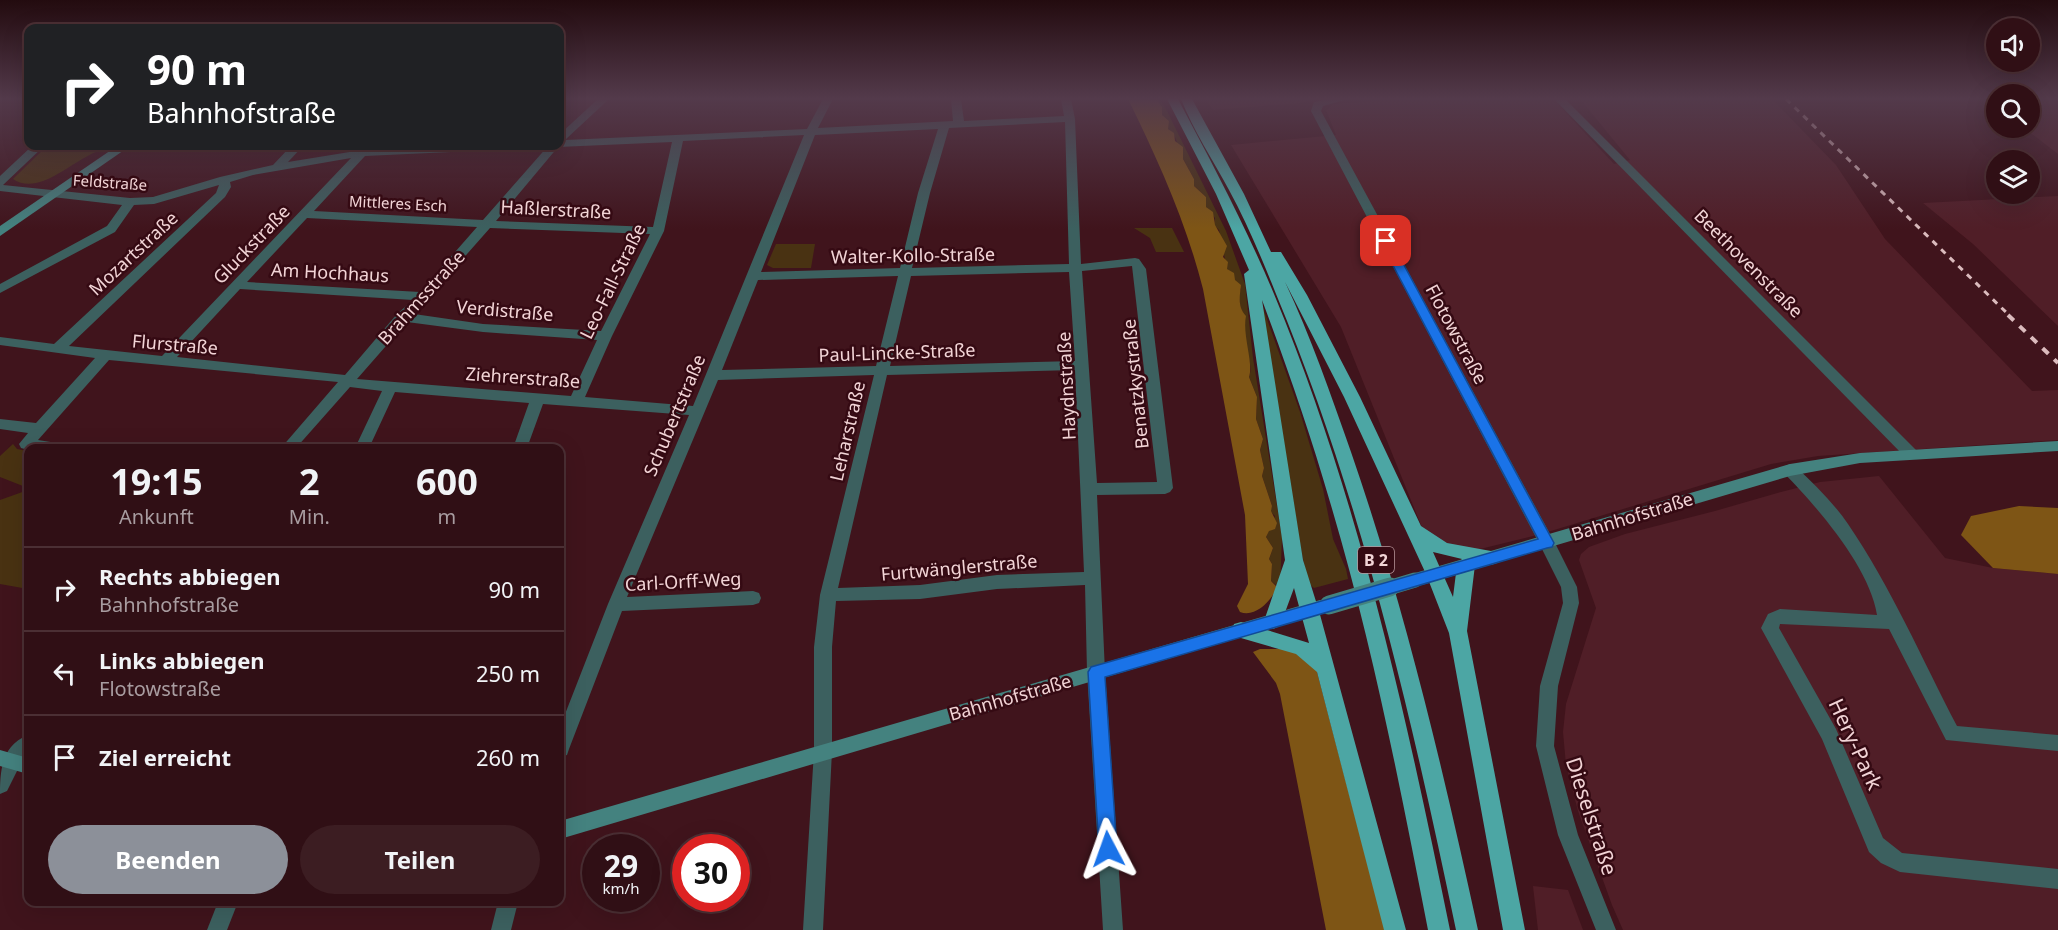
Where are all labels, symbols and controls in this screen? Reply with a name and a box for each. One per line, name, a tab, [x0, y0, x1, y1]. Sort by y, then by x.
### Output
map controls	[1986, 18, 2040, 204]
button: sound	[1986, 18, 2040, 72]
text: 90 m	[147, 40, 247, 97]
icon: right	[48, 48, 126, 126]
button: search	[1986, 84, 2040, 138]
text: Bahnhofstraße	[147, 94, 336, 131]
button: layers	[1986, 150, 2040, 204]
street label: Feldstraße	[72, 169, 148, 195]
street label: Mittleres Esch	[349, 190, 447, 216]
street label: Haßlerstraße	[500, 194, 612, 224]
street label: Gluckstraße	[207, 199, 295, 289]
street label: Beethovenstraße	[1689, 203, 1809, 323]
street label: Mozartstraße	[83, 206, 183, 300]
pin	[1360, 215, 1411, 266]
street label: Leo-Fall-Straße	[574, 219, 650, 343]
icon: arrive	[1369, 224, 1402, 257]
street label: Walter-Kollo-Straße	[831, 242, 995, 268]
street label: Brahmsstraße	[372, 245, 470, 349]
street label: Am Hochhaus	[270, 257, 390, 287]
street label: Flotowstraße	[1421, 280, 1493, 388]
street label: Verdistraße	[456, 294, 554, 326]
street label: Benatzkystraße	[1116, 318, 1154, 450]
street label: Flurstraße	[131, 328, 219, 360]
street label: Haydnstraße	[1051, 331, 1081, 441]
street label: Paul-Lincke-Straße	[818, 337, 976, 367]
street label: Schubertstraße	[638, 351, 710, 479]
street label: Ziehrerstraße	[465, 361, 581, 393]
street label: Leharstraße	[824, 379, 870, 483]
text: 19:15	[110, 457, 203, 506]
text: 2	[299, 457, 320, 506]
text: 600	[416, 457, 478, 506]
street label: Bahnhofstraße	[1568, 486, 1696, 546]
text: Ankunft	[119, 503, 194, 530]
text: Min.	[289, 503, 330, 530]
text: m	[438, 503, 456, 530]
road number: B 2	[1358, 547, 1394, 573]
street label: Furtwänglerstraße	[880, 548, 1038, 586]
text: Rechts abbiegen	[99, 561, 281, 591]
street label: Carl-Orff-Weg	[624, 566, 742, 596]
icon: right	[48, 573, 81, 606]
text: 90 m	[489, 574, 540, 604]
text: Bahnhofstraße	[99, 591, 239, 618]
text: Links abbiegen	[99, 645, 265, 675]
icon: left	[48, 657, 81, 690]
text: 250 m	[476, 658, 540, 688]
street label: Bahnhofstraße	[946, 668, 1074, 726]
text: Flotowstraße	[99, 675, 221, 702]
street label: Hery-Park	[1823, 694, 1890, 795]
icon: arrive	[48, 741, 81, 774]
text: Ziel erreicht	[99, 742, 231, 772]
text: 260 m	[476, 742, 540, 772]
street label: Dieselstraße	[1560, 753, 1624, 879]
position arrow	[1076, 817, 1140, 881]
button: Beenden	[48, 825, 288, 894]
button: Teilen	[300, 825, 540, 894]
speed limit sign: 30	[672, 834, 750, 912]
text: 29	[604, 845, 638, 886]
text: km/h	[603, 878, 639, 898]

